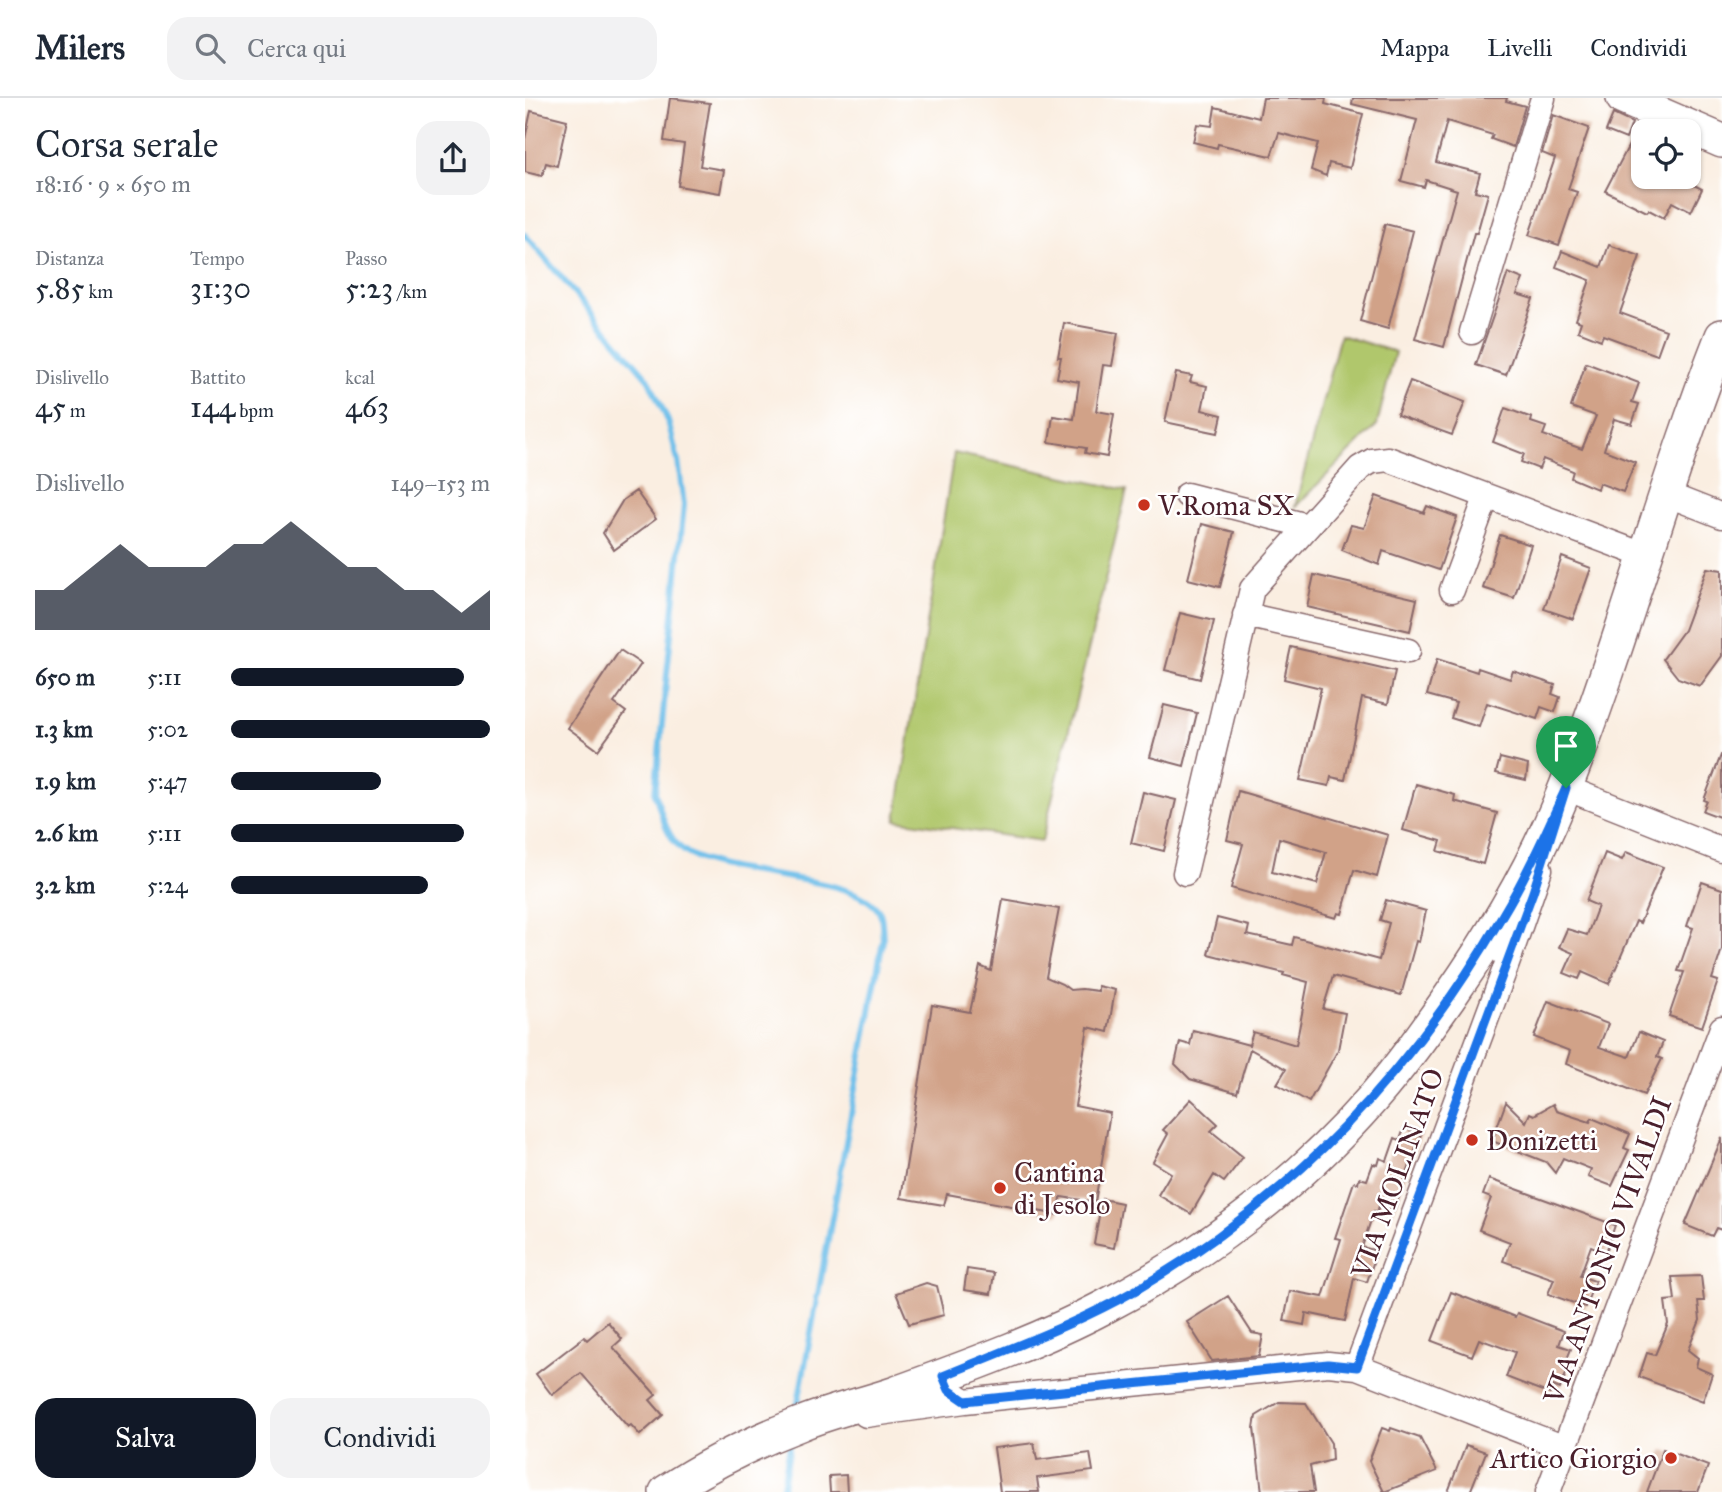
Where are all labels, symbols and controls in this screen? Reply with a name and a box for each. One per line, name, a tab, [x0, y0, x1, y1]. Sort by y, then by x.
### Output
search box	[167, 17, 657, 80]
text: Milers	[35, 28, 125, 68]
icon: search	[191, 29, 229, 67]
text: Cerca qui	[247, 32, 346, 64]
text: Mappa	[1380, 33, 1449, 63]
text: Livelli	[1487, 33, 1552, 63]
text: Condividi	[1590, 33, 1687, 63]
map controls	[1631, 119, 1701, 189]
button: locate	[1631, 119, 1701, 189]
text: Corsa serale	[35, 121, 219, 167]
button: share	[416, 121, 490, 195]
text: 18:16 · 9 × 650 m	[35, 170, 191, 198]
text: Distanza	[35, 247, 104, 270]
text: Tempo	[190, 247, 245, 270]
text: Passo	[345, 247, 387, 270]
text: 5.85	[35, 270, 84, 306]
text: 31:30	[190, 270, 251, 306]
text: 5:23	[345, 270, 393, 306]
text: km	[84, 280, 113, 303]
text: /km	[393, 280, 427, 303]
text: Dislivello	[35, 366, 109, 389]
text: Battito	[190, 366, 246, 389]
text: kcal	[345, 366, 375, 389]
text: 45	[35, 389, 66, 425]
text: 144	[190, 389, 235, 425]
text: 463	[345, 389, 389, 425]
text: m	[66, 399, 86, 422]
text: bpm	[235, 399, 274, 422]
text: Dislivello	[35, 469, 125, 497]
text: 149–153 m	[391, 469, 490, 497]
place label: V.Roma SX	[1157, 488, 1295, 523]
marker: V.Roma SX	[1136, 497, 1152, 513]
text: 650 m	[35, 663, 95, 691]
text: 5:11	[147, 663, 182, 691]
text: 1.3 km	[35, 715, 93, 743]
text: 5:02	[147, 715, 188, 743]
pin	[1536, 716, 1596, 788]
icon: arrive	[1547, 727, 1585, 765]
text: 1.9 km	[35, 767, 96, 795]
text: 5:47	[147, 767, 188, 795]
text: 2.6 km	[35, 819, 98, 847]
text: 5:11	[147, 819, 182, 847]
text: 3.2 km	[35, 871, 95, 899]
text: 5:24	[147, 871, 188, 899]
street label: VIA MOLINATO	[1343, 1063, 1452, 1284]
street label: VIA ANTONIO VIVALDI	[1535, 1092, 1679, 1409]
place label: Donizetti	[1486, 1123, 1598, 1158]
marker: Donizetti	[1464, 1132, 1480, 1148]
place label: Cantina di Jesolo	[1014, 1155, 1110, 1222]
marker: Cantina di Jesolo	[992, 1180, 1008, 1196]
button: Salva	[35, 1398, 256, 1478]
button: Condividi	[270, 1398, 490, 1478]
place label: Artico Giorgio	[1489, 1441, 1657, 1476]
marker: Artico Giorgio	[1663, 1450, 1679, 1466]

